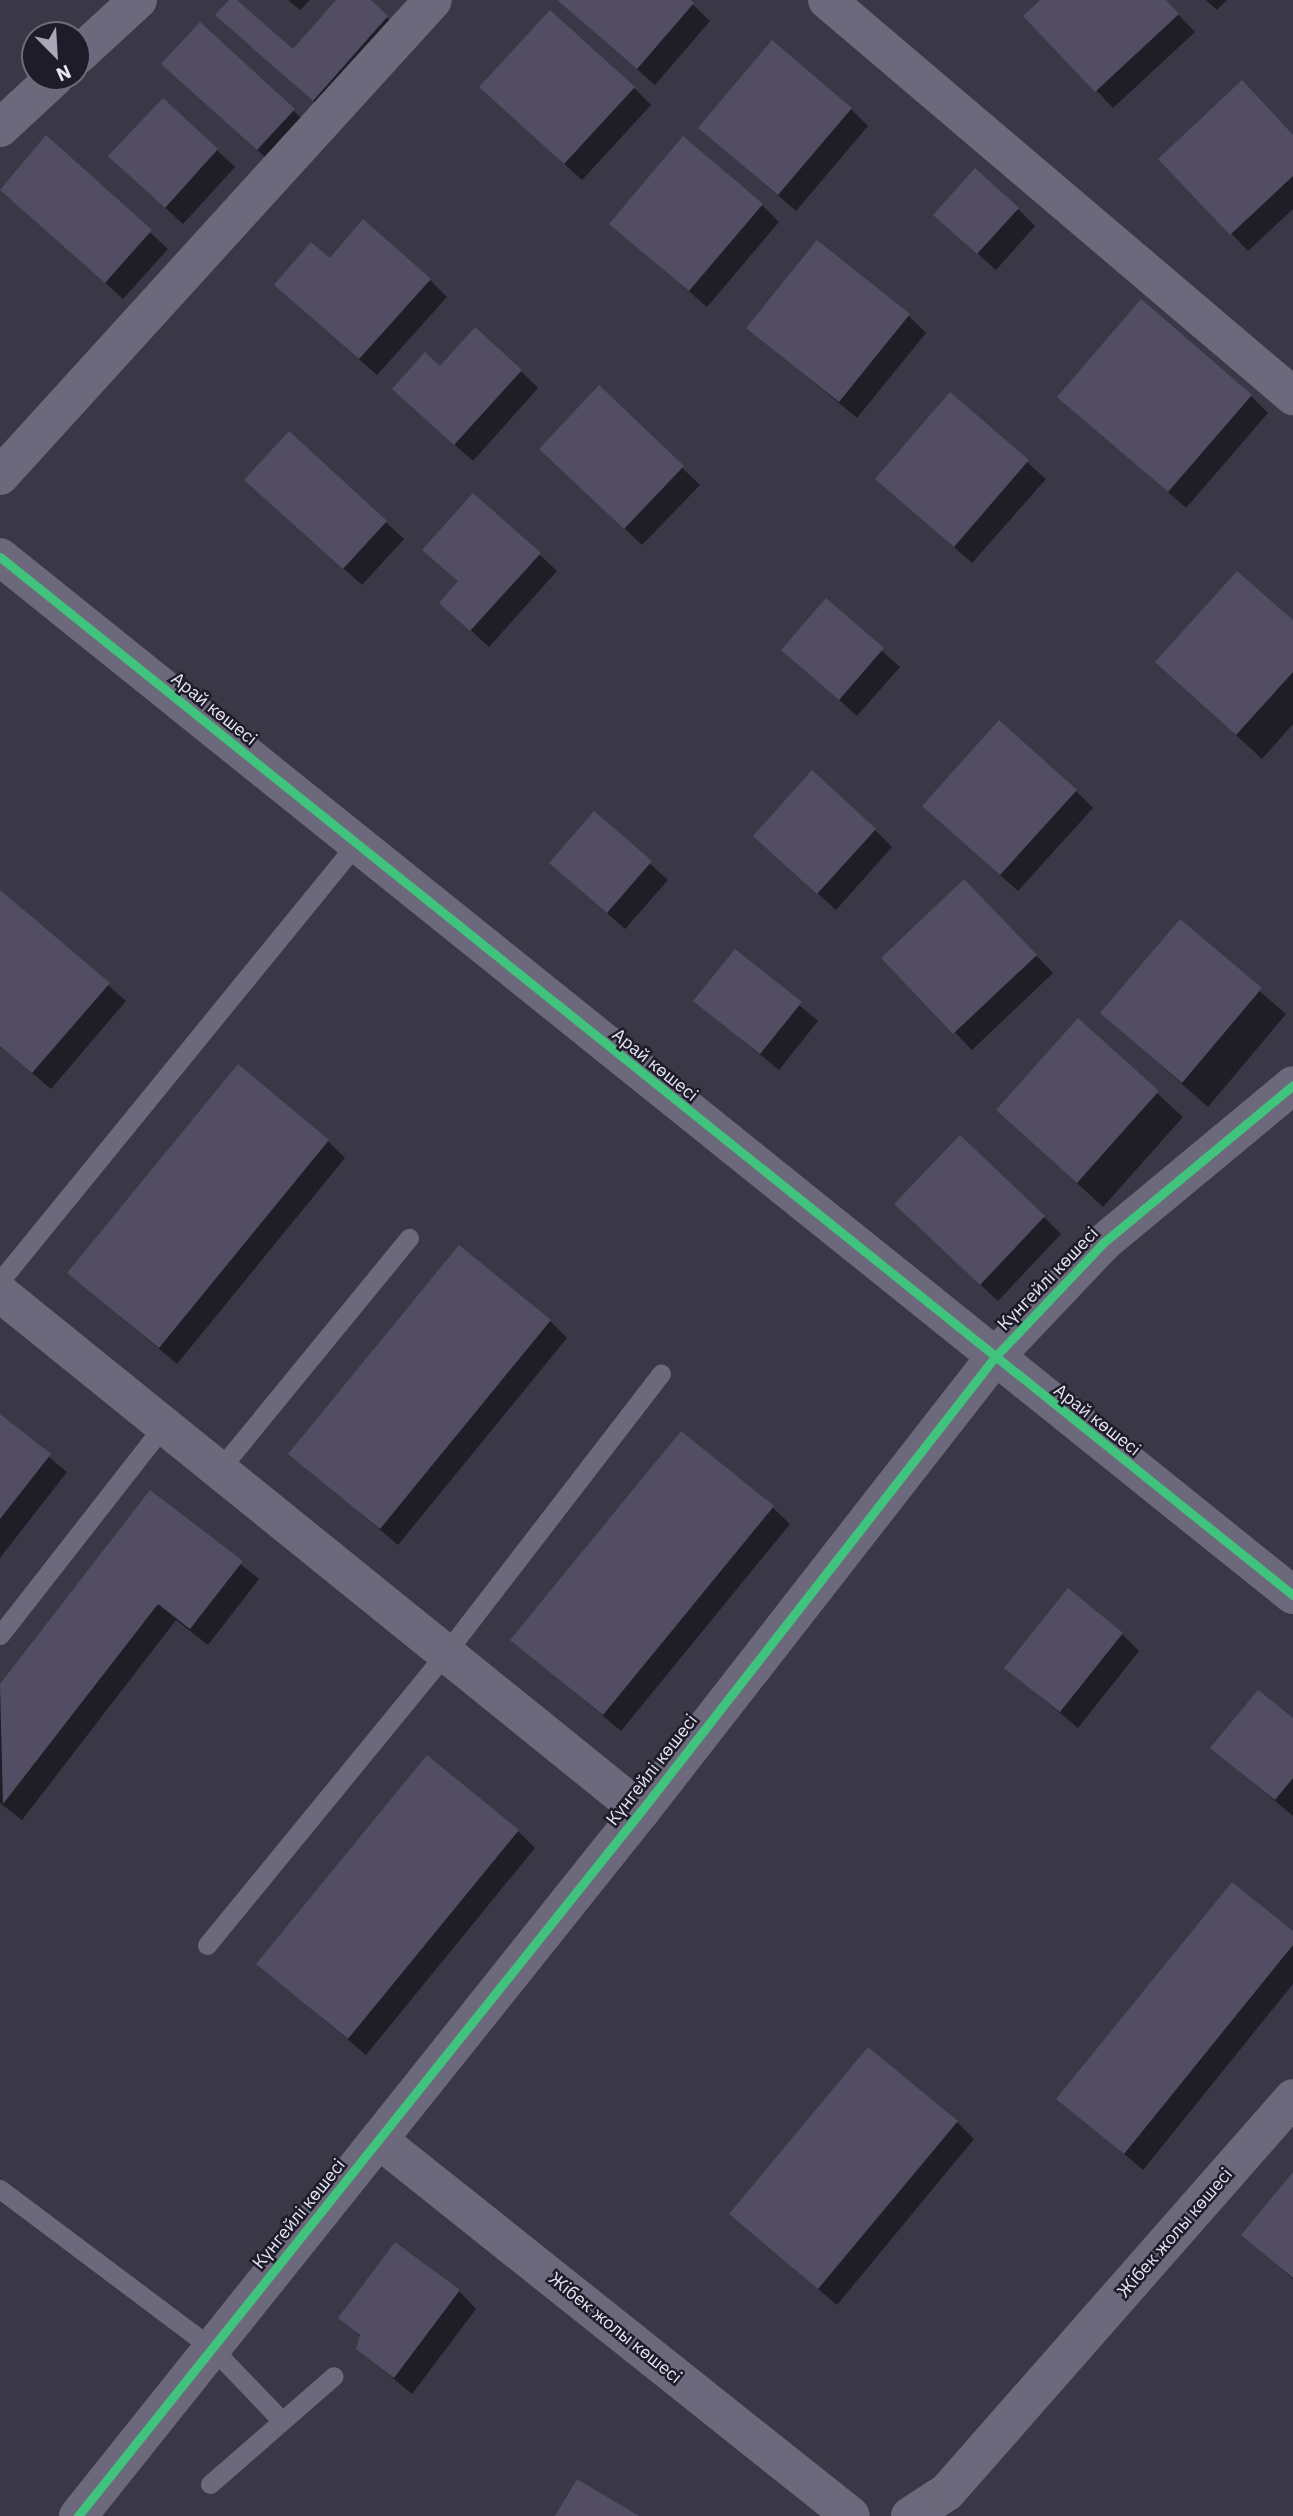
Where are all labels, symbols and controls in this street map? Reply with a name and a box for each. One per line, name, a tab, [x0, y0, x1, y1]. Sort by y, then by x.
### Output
north arrow	[21, 21, 91, 91]
text: N	[53, 60, 75, 87]
street label: Арай көшесі	[167, 668, 261, 750]
street label: Арай көшесі	[608, 1024, 702, 1106]
street label: Күнгейлі көшесі	[993, 1223, 1103, 1335]
street label: Арай көшесі	[1049, 1380, 1145, 1460]
street label: Күнгейлі көшесі	[602, 1710, 702, 1830]
street label: Күнгейлі көшесі	[248, 2155, 350, 2273]
street label: Жібек жолы көшесі	[1113, 2164, 1237, 2302]
street label: Жібек жолы көшесі	[544, 2268, 686, 2388]

